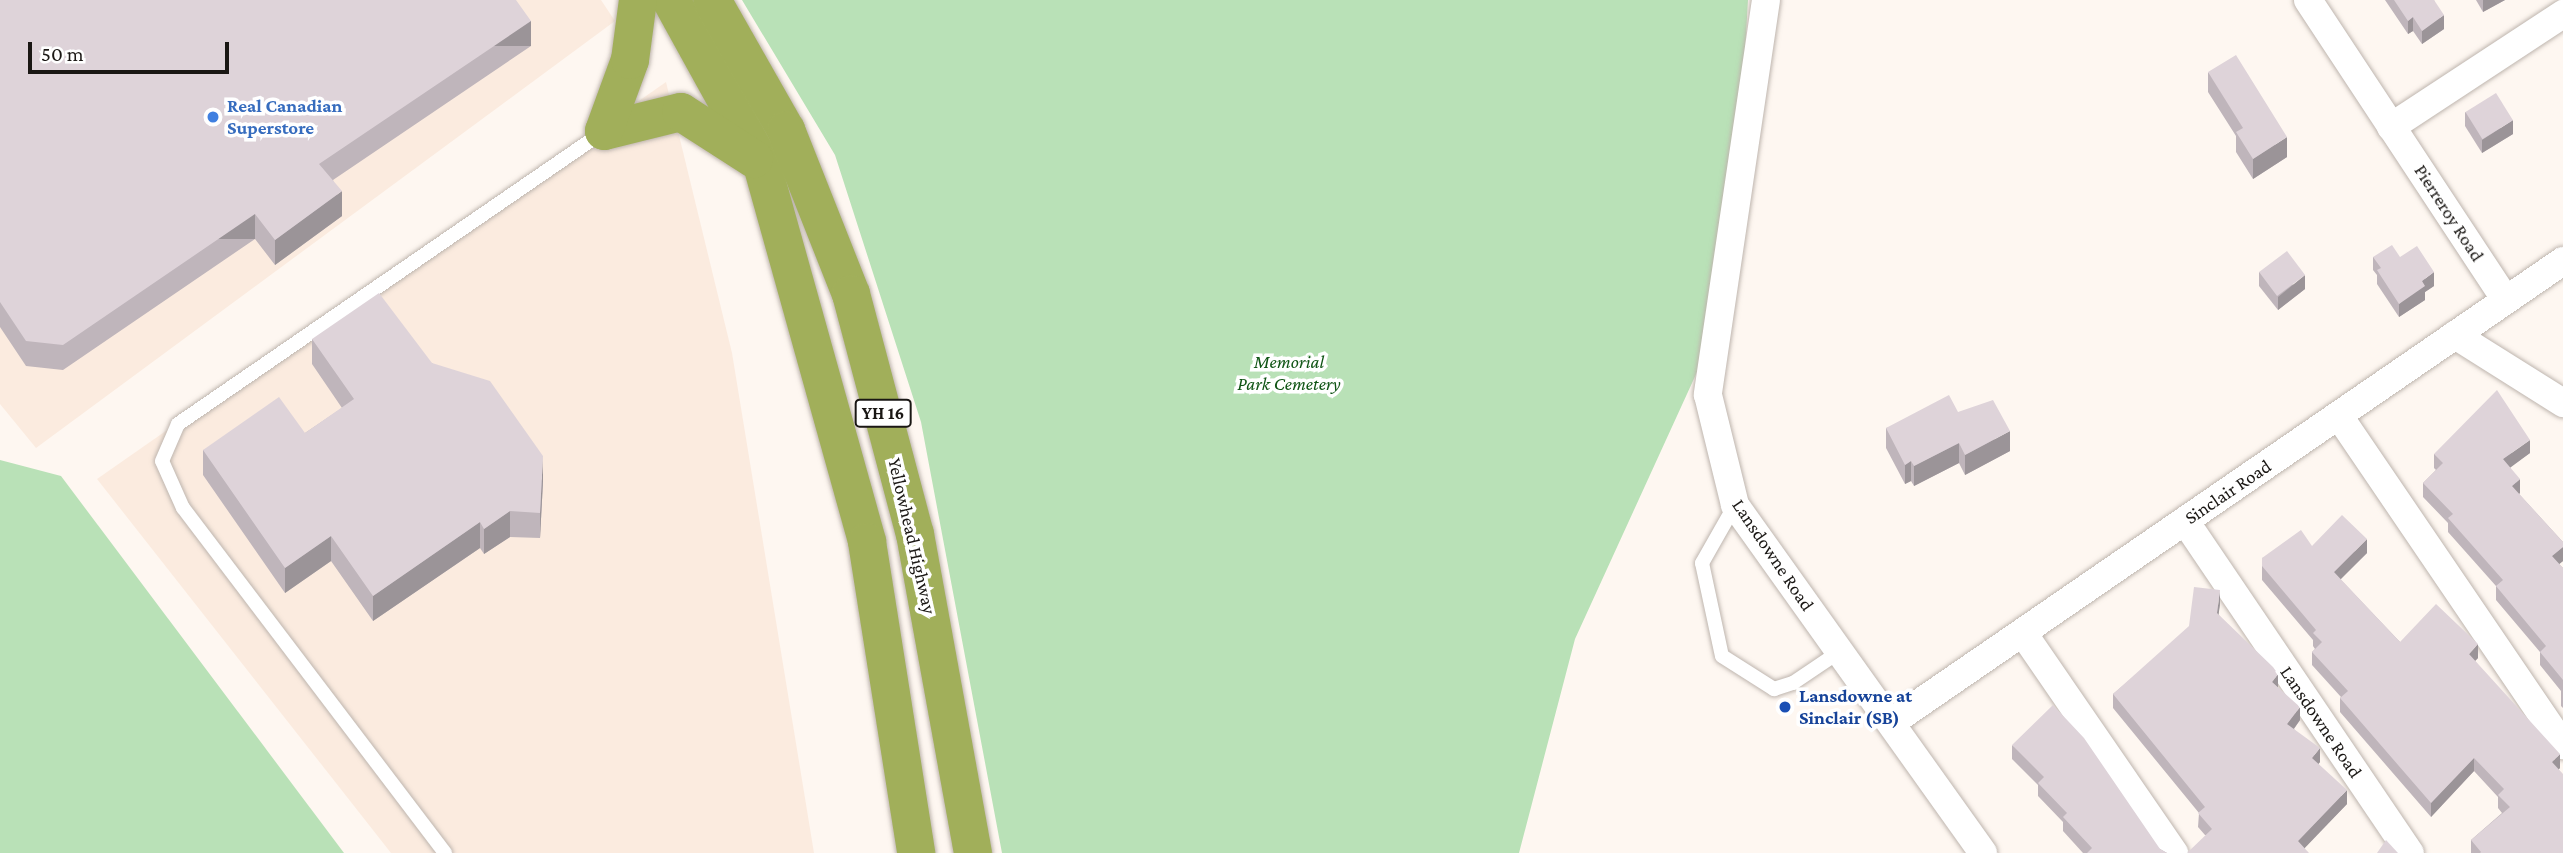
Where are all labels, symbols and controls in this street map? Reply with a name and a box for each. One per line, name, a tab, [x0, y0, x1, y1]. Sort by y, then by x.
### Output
scale bar	[32, 28, 233, 72]
text: 50 m	[41, 42, 84, 66]
place label: Real Canadian Superstore	[227, 95, 342, 139]
marker: Real Canadian Superstore	[205, 109, 221, 125]
street label: Pierreroy Road	[2409, 160, 2489, 266]
park label: Memorial Park Cemetery	[1237, 351, 1341, 395]
road number: YH 16	[853, 398, 913, 428]
street label: Sinclair Road	[2180, 455, 2276, 529]
street label: Yellowhead Highway	[883, 456, 941, 616]
street label: Lansdowne Road	[1727, 495, 1819, 615]
street label: Lansdowne Road	[2275, 662, 2367, 782]
place label: Lansdowne at Sinclair (SB)	[1799, 685, 1912, 729]
marker: Lansdowne at Sinclair (SB)	[1777, 699, 1793, 715]

